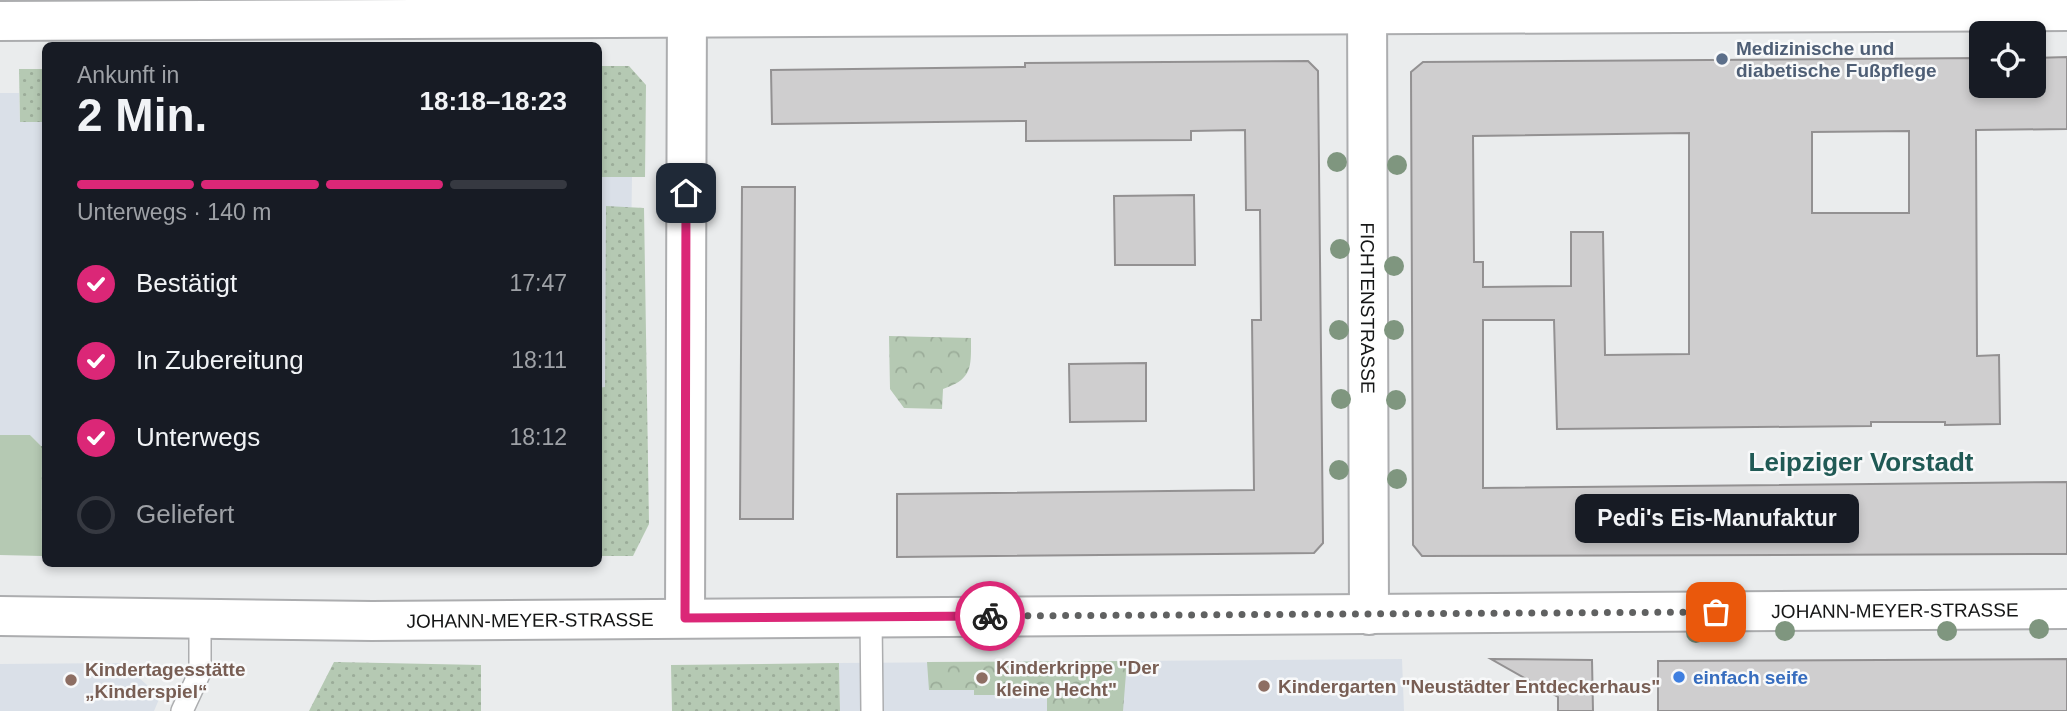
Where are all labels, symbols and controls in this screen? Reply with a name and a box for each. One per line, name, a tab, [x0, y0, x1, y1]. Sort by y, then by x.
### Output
map controls	[1969, 21, 2046, 98]
button: locate	[1969, 21, 2046, 98]
place label: Medizinische und diabetische Fußpflege	[1736, 38, 1937, 81]
marker: Medizinische und diabetische Fußpflege	[1714, 51, 1730, 67]
text: Ankunft in	[77, 62, 179, 88]
text: 18:18–18:23	[420, 86, 567, 116]
text: 2 Min.	[77, 89, 207, 141]
pin	[656, 163, 716, 223]
icon: home	[667, 174, 705, 212]
text: Unterwegs · 140 m	[77, 199, 271, 225]
street label: FICHTENSTRASSE	[1357, 222, 1379, 394]
icon: check	[77, 265, 115, 303]
text: Bestätigt	[136, 268, 237, 298]
text: 17:47	[509, 270, 567, 296]
icon: check	[77, 342, 115, 380]
text: In Zubereitung	[136, 345, 304, 375]
text: 18:11	[511, 347, 567, 373]
icon: check	[77, 419, 115, 457]
text: Unterwegs	[136, 422, 260, 452]
text: 18:12	[509, 424, 567, 450]
district label: Leipziger Vorstadt	[1749, 447, 1974, 477]
callout: Pedi's Eis-Manufaktur	[1574, 493, 1858, 542]
text: Geliefert	[136, 499, 234, 529]
text: Pedi's Eis-Manufaktur	[1597, 505, 1837, 531]
courier	[955, 581, 1025, 651]
pin	[1686, 582, 1746, 642]
icon: bag	[1697, 593, 1735, 631]
icon: bike	[971, 597, 1009, 635]
street label: JOHANN-MEYER-STRASSE	[1771, 599, 2019, 622]
street label: JOHANN-MEYER-STRASSE	[406, 609, 654, 631]
place label: Kinderkrippe "Der kleine Hecht"	[996, 657, 1160, 700]
place label: Kindertagesstätte „Kinderspiel“	[85, 659, 246, 702]
place label: einfach seife	[1693, 667, 1808, 688]
marker: einfach seife	[1671, 669, 1687, 685]
marker: Kinderkrippe "Der kleine Hecht"	[974, 670, 990, 686]
marker: Kindertagesstätte „Kinderspiel“	[63, 672, 79, 688]
place label: Kindergarten "Neustädter Entdeckerhaus"	[1278, 676, 1660, 697]
marker: Kindergarten "Neustädter Entdeckerhaus"	[1256, 678, 1272, 694]

